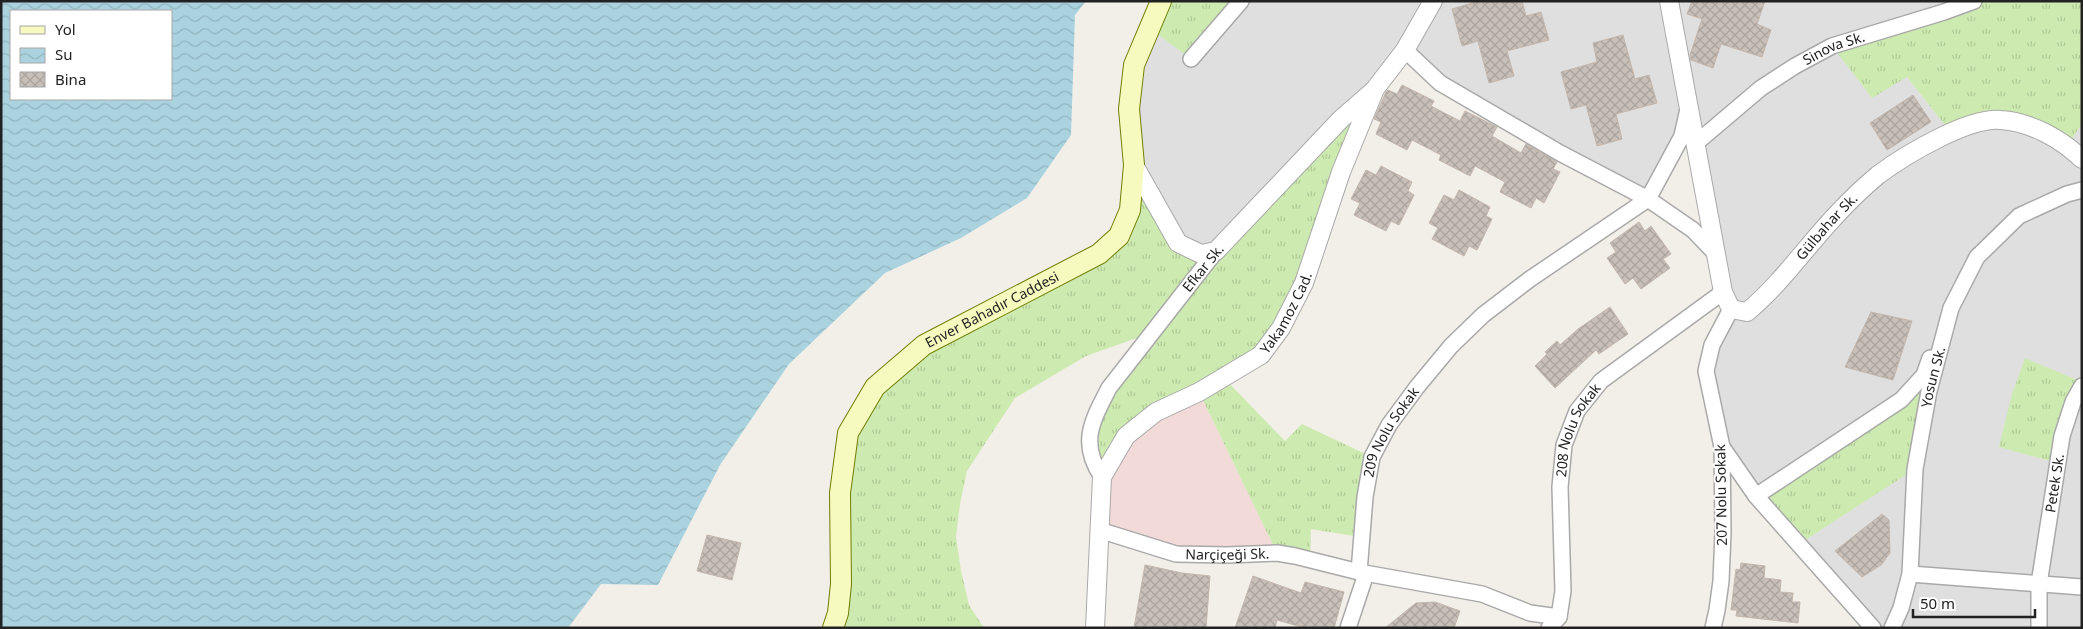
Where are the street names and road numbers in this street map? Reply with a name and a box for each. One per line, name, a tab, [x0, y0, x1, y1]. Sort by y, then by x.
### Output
street label: Sinova Sk.	[1799, 27, 1867, 69]
street label: Gülbahar Sk.	[1791, 189, 1861, 264]
street label: Efkar Sk.	[1178, 240, 1228, 296]
street label: Enver Bahadır Caddesi	[922, 267, 1062, 352]
street label: Yakamoz Cad.	[1255, 270, 1316, 357]
street label: Yosun Sk.	[1916, 344, 1949, 409]
street label: 208 Nolu Sokak	[1551, 379, 1605, 478]
street label: 209 Nolu Sokak	[1359, 382, 1423, 479]
street label: 207 Nolu Sokak	[1710, 444, 1731, 546]
street label: Petek Sk.	[2040, 452, 2068, 514]
street label: Narçiçeği Sk.	[1185, 543, 1270, 564]

